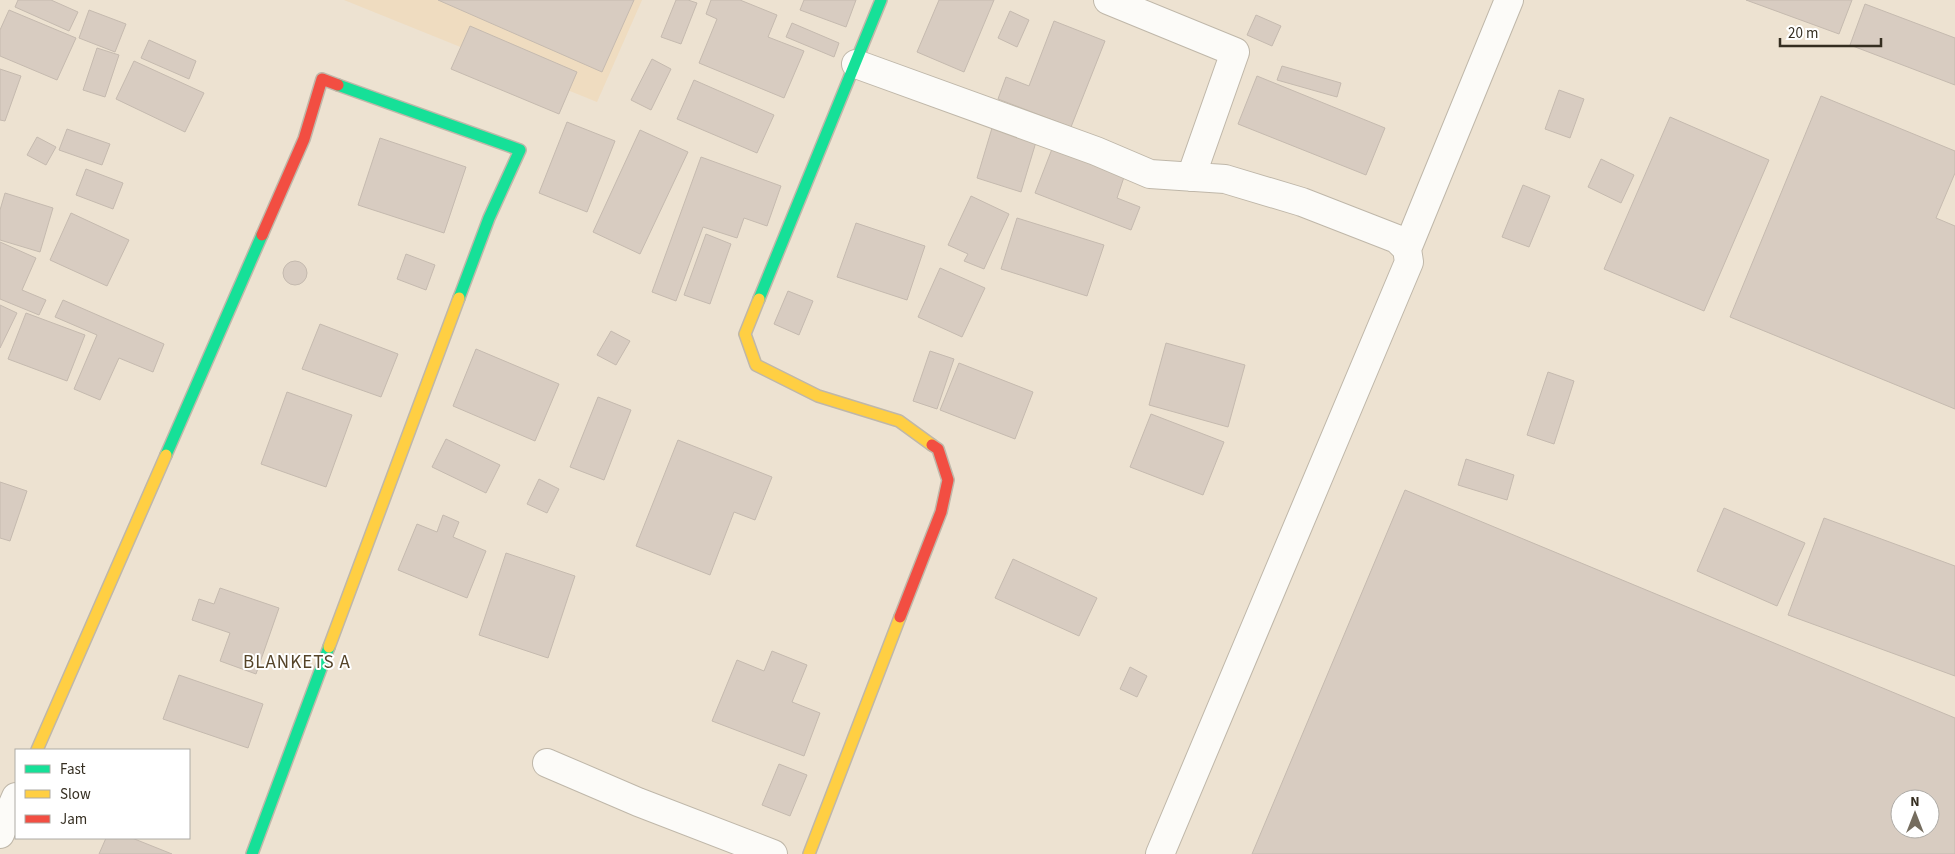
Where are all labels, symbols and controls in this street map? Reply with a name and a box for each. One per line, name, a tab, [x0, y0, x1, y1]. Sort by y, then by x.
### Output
scale bar	[1780, 15, 1881, 47]
text: 20 m	[1788, 23, 1818, 44]
district label: BLANKETS A	[243, 649, 351, 676]
legend	[15, 749, 190, 839]
text: Fast	[60, 759, 86, 780]
text: Slow	[60, 784, 91, 805]
north arrow	[1890, 789, 1940, 839]
text: N	[1910, 792, 1920, 812]
text: Jam	[60, 809, 87, 830]

